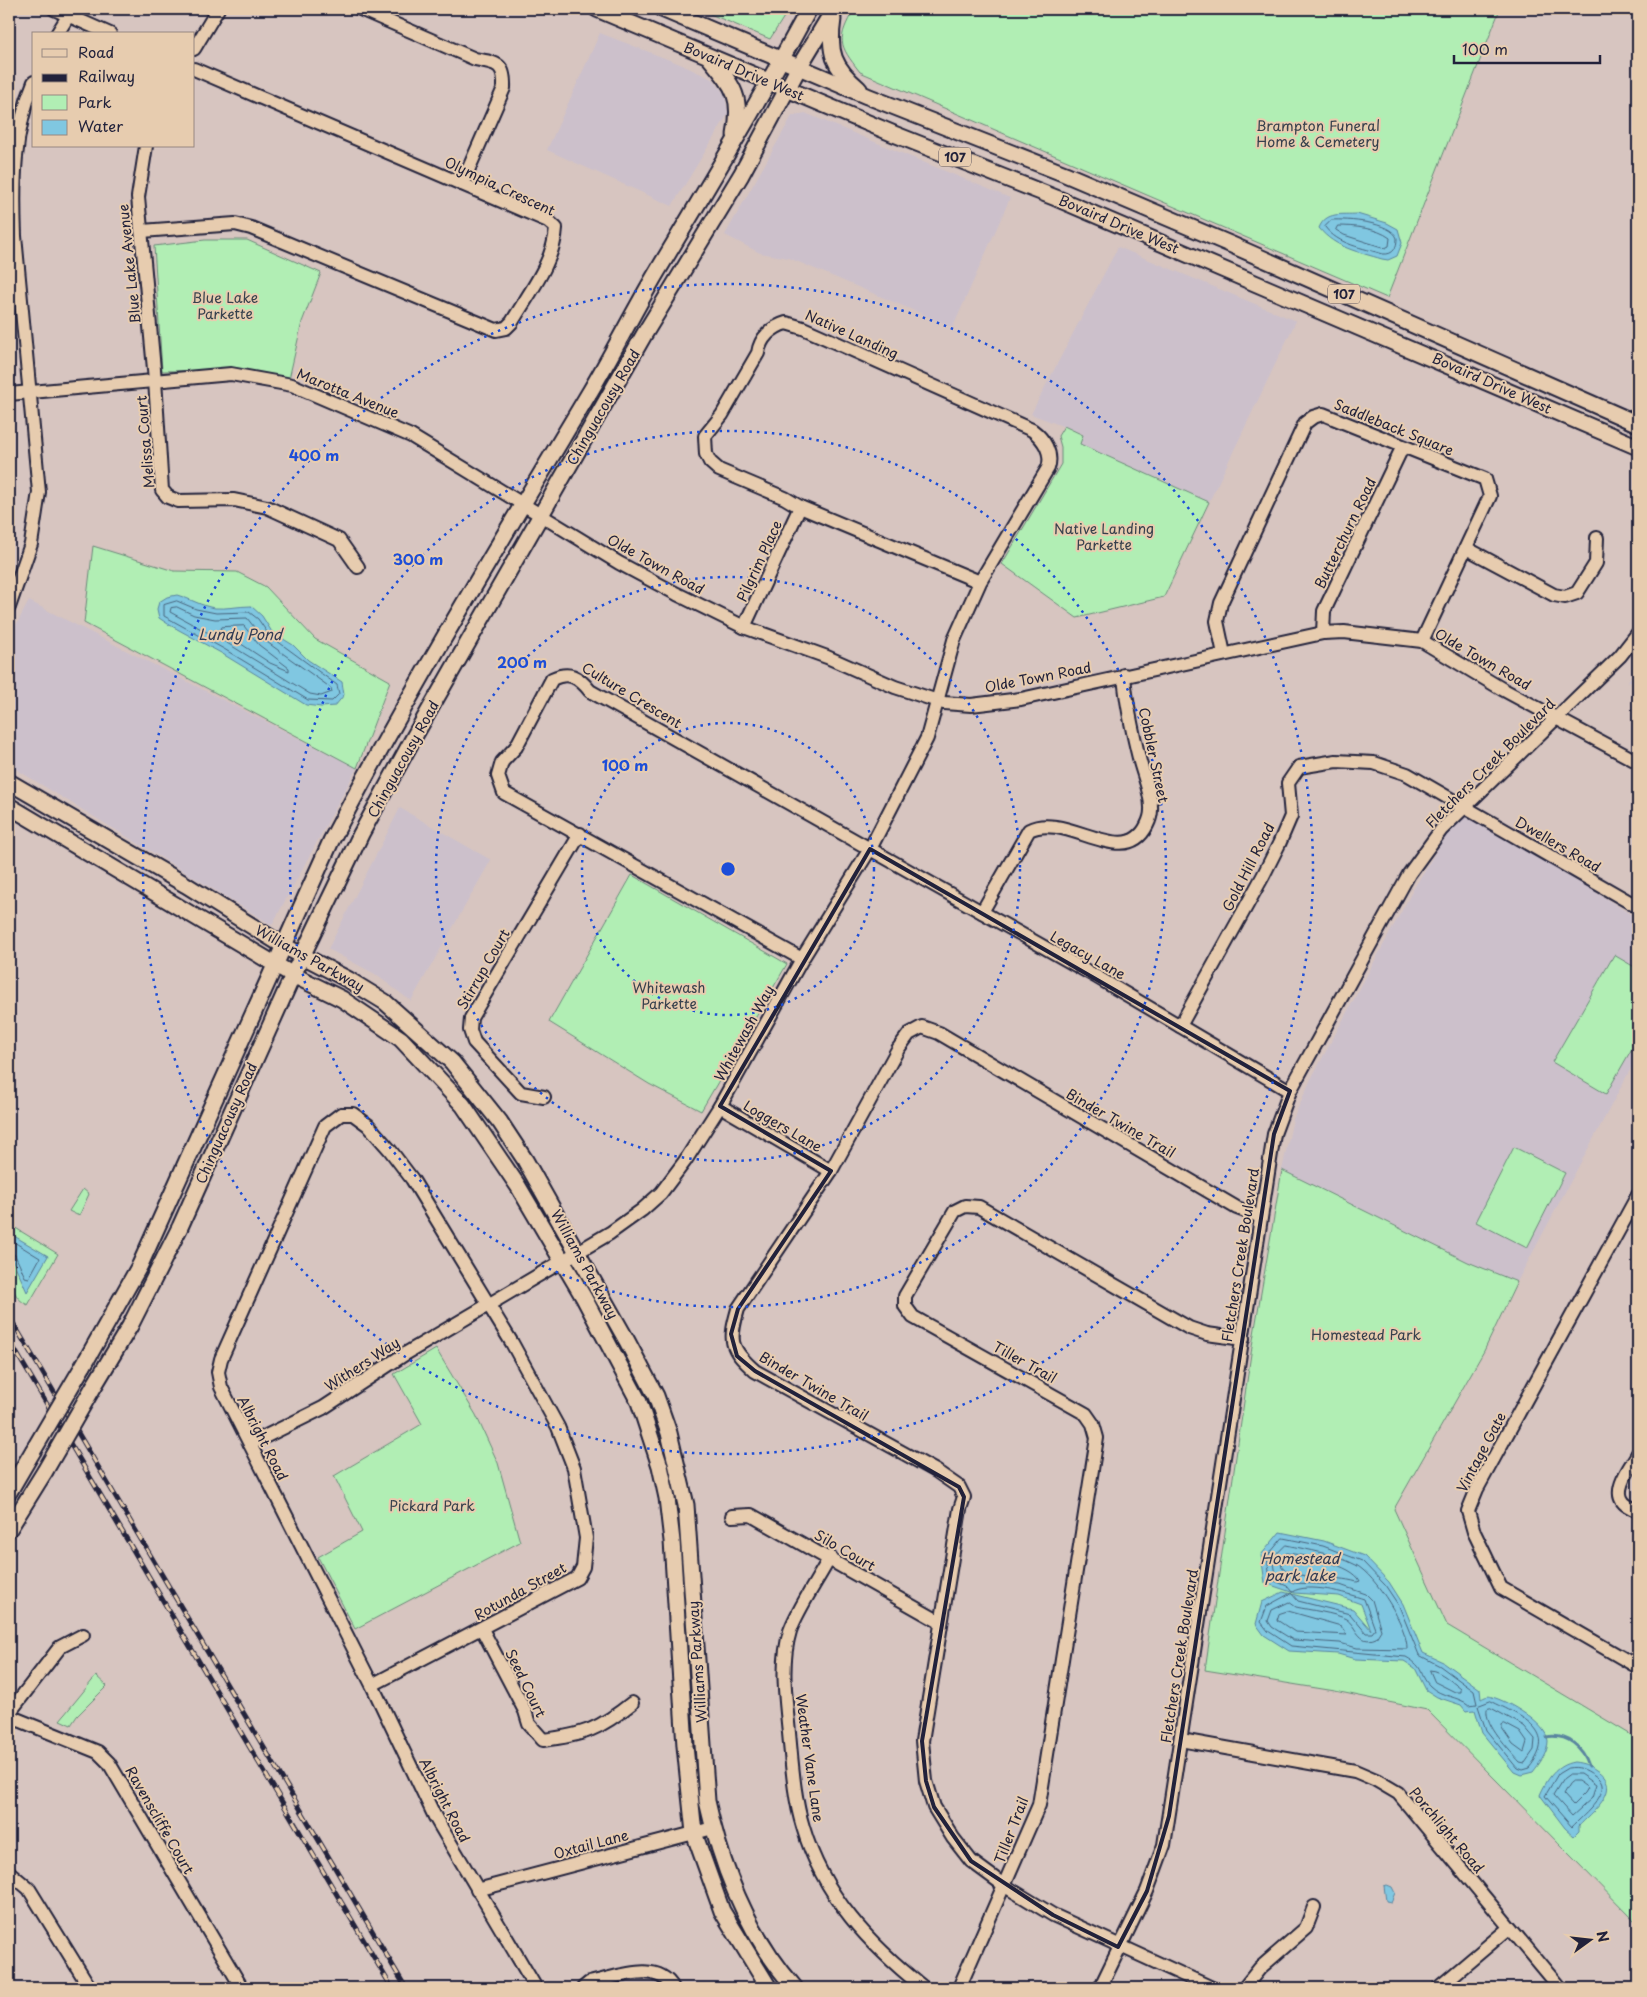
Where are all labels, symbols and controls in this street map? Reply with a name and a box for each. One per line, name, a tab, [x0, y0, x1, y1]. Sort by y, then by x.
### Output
legend	[32, 32, 195, 148]
scale bar	[1454, 32, 1601, 64]
street label: Bovaird Drive West	[681, 36, 808, 106]
text: 100 m	[1462, 37, 1508, 60]
text: Road	[78, 40, 114, 63]
text: Railway	[78, 64, 135, 87]
text: Park	[78, 90, 112, 113]
text: Water	[78, 114, 123, 137]
park label: Brampton Funeral Home & Cemetery	[1256, 115, 1380, 152]
road number: 107	[939, 148, 971, 166]
street label: Olympia Crescent	[441, 151, 559, 221]
street label: Bovaird Drive West	[1056, 189, 1183, 259]
street label: Blue Lake Avenue	[112, 203, 146, 325]
road number: 107	[1328, 284, 1360, 304]
park label: Blue Lake Parkette	[192, 287, 258, 324]
street label: Native Landing	[802, 304, 902, 364]
street label: Chinguacousy Road	[561, 345, 645, 469]
street label: Bovaird Drive West	[1429, 347, 1555, 419]
street label: Marotta Avenue	[294, 363, 403, 423]
street label: Saddleback Square	[1331, 393, 1457, 461]
street label: Melissa Court	[130, 394, 160, 489]
text: 400 m	[289, 443, 339, 466]
street label: Butterchurn Road	[1309, 474, 1381, 592]
street label: Pilgrim Place	[731, 517, 787, 605]
park label: Native Landing Parkette	[1054, 518, 1154, 555]
street label: Olde Town Road	[604, 529, 708, 599]
text: 300 m	[393, 547, 443, 570]
water label: Lundy Pond	[198, 622, 284, 645]
street label: Olde Town Road	[1431, 623, 1535, 695]
text: 200 m	[497, 650, 547, 673]
street label: Olde Town Road	[983, 656, 1093, 698]
street label: Culture Crescent	[578, 657, 686, 733]
street label: Fletchers Creek Boulevard	[1420, 693, 1560, 833]
street label: Chinguacousy Road	[362, 697, 444, 821]
street label: Cobbler Street	[1134, 705, 1174, 805]
text: 100 m	[602, 753, 648, 776]
street label: Dwellers Road	[1511, 811, 1605, 877]
street label: Gold Hill Road	[1217, 819, 1279, 915]
centre of rings	[719, 860, 737, 878]
street label: Williams Parkway	[252, 919, 368, 997]
street label: Stirrup Court	[451, 925, 515, 1013]
street label: Legacy Lane	[1046, 926, 1130, 984]
park label: Whitewash Parkette	[633, 977, 705, 1014]
street label: Whitewash Way	[709, 981, 779, 1085]
street label: Chinguacousy Road	[190, 1059, 262, 1187]
street label: Binder Twine Trail	[1063, 1083, 1179, 1163]
street label: Loggers Lane	[740, 1095, 826, 1157]
street label: Fletchers Creek Boulevard	[1216, 1166, 1264, 1344]
street label: Williams Parkway	[546, 1206, 624, 1322]
park label: Homestead Park	[1311, 1324, 1421, 1345]
street label: Withers Way	[320, 1332, 404, 1396]
street label: Tiller Trail	[989, 1336, 1061, 1388]
street label: Binder Twine Trail	[756, 1346, 872, 1426]
street label: Albright Road	[233, 1392, 293, 1484]
street label: Vintage Gate	[1451, 1408, 1511, 1496]
park label: Pickard Park	[389, 1495, 475, 1516]
street label: Silo Court	[811, 1524, 880, 1576]
water label: Homestead park lake	[1260, 1546, 1342, 1586]
street label: Rotunda Street	[470, 1557, 570, 1625]
street label: Fletchers Creek Boulevard	[1155, 1567, 1203, 1745]
street label: Williams Parkway	[682, 1600, 712, 1724]
street label: Seed Court	[500, 1645, 552, 1721]
street label: Weather Vane Lane	[791, 1692, 829, 1824]
street label: Albright Road	[415, 1754, 475, 1846]
street label: Ravenscliffe Court	[121, 1762, 200, 1878]
street label: Porchlight Road	[1405, 1782, 1489, 1878]
street label: Tiller Trail	[989, 1793, 1033, 1867]
street label: Oxtail Lane	[551, 1824, 631, 1864]
north arrow	[1564, 1914, 1614, 1964]
text: N	[1591, 1928, 1615, 1945]

